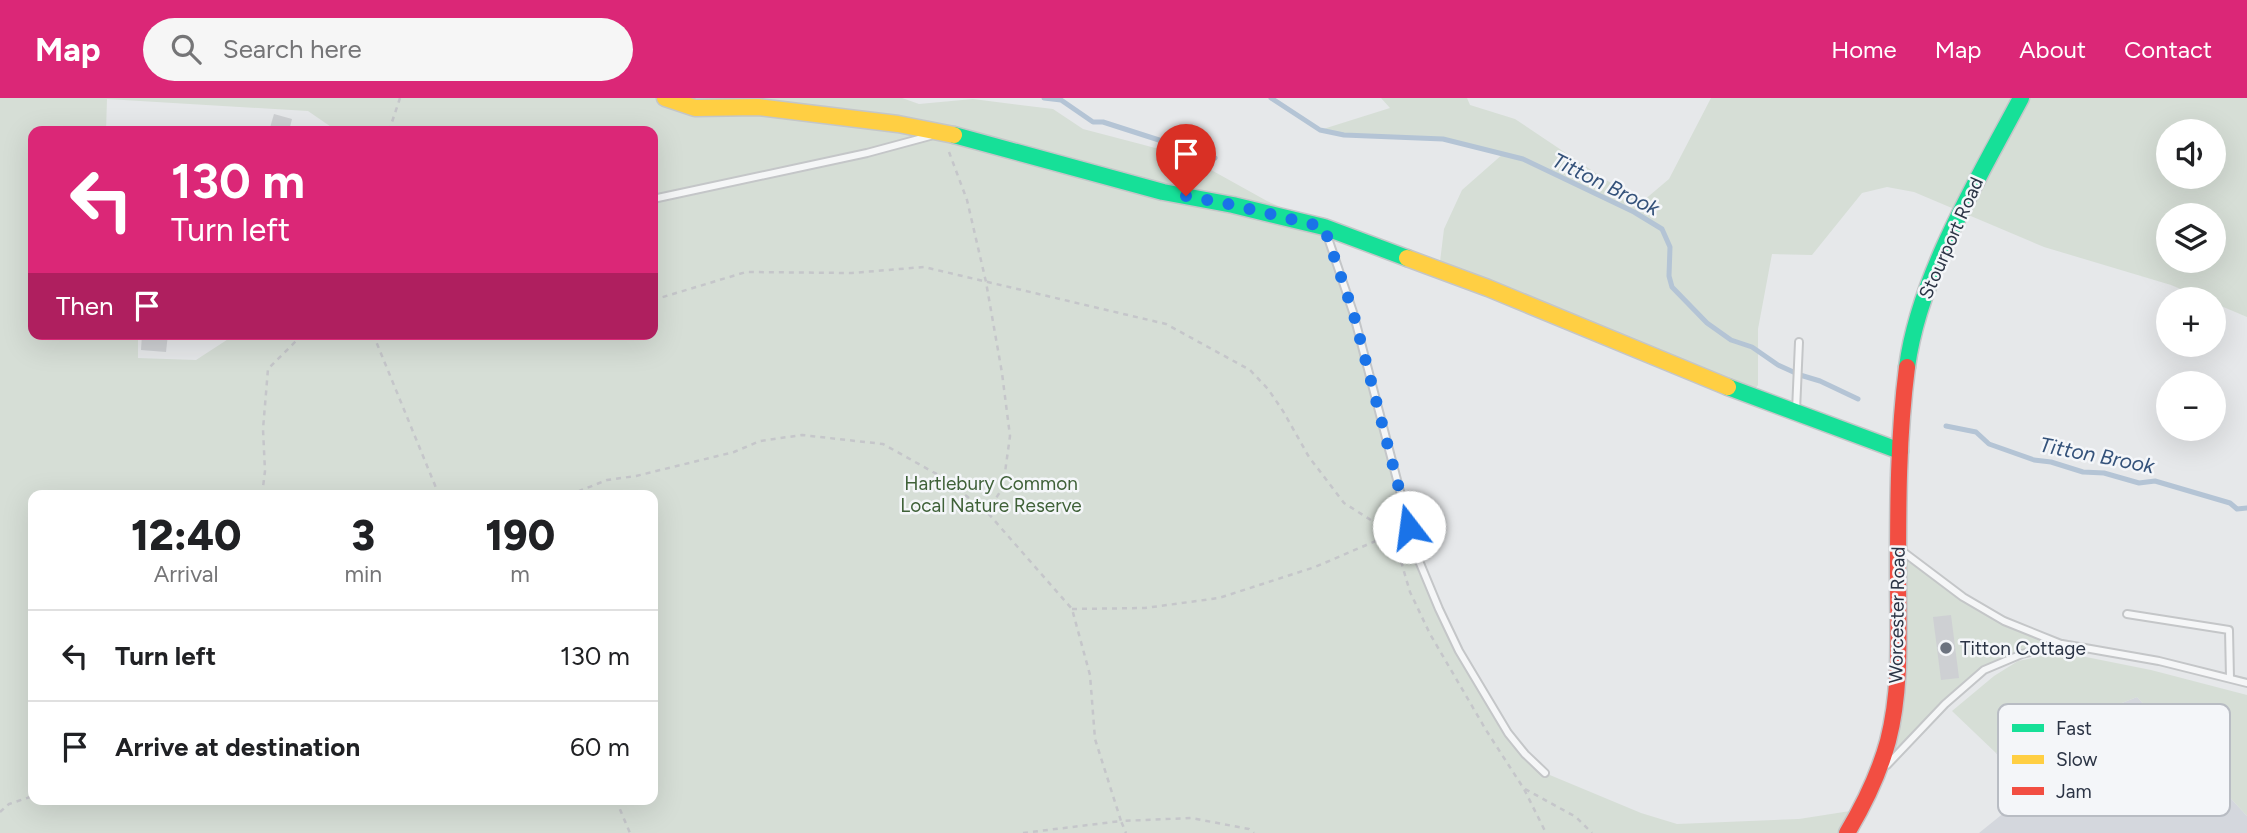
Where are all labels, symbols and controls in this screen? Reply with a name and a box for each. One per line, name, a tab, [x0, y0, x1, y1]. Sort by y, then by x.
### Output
search box	[143, 18, 633, 81]
text: Map	[35, 30, 101, 69]
icon: search	[167, 30, 205, 68]
text: Search here	[223, 33, 362, 65]
text: Home	[1831, 35, 1897, 64]
text: Map	[1935, 35, 1981, 64]
text: About	[2019, 35, 2086, 64]
text: Contact	[2124, 35, 2212, 64]
map controls	[2156, 119, 2226, 441]
button: sound	[2156, 119, 2226, 189]
pin	[1156, 124, 1216, 196]
icon: arrive	[1167, 135, 1205, 173]
water label: Titton Brook	[1548, 147, 1664, 221]
text: 130 m	[171, 151, 305, 210]
icon: left	[56, 154, 147, 245]
street label: Stourport Road	[1914, 173, 1988, 303]
button: layers	[2156, 203, 2226, 273]
text: Turn left	[171, 211, 290, 249]
icon: arrive	[128, 287, 166, 325]
button: +	[2156, 287, 2226, 357]
text: Then	[56, 290, 114, 322]
button: −	[2156, 371, 2226, 441]
water label: Titton Brook	[2038, 432, 2157, 479]
park label: Hartlebury Common Local Nature Reserve	[900, 472, 1082, 517]
position arrow	[1372, 490, 1446, 564]
text: 12:40	[131, 510, 241, 561]
text: 3	[351, 510, 375, 561]
text: 190	[485, 510, 555, 561]
street label: Worcester Road	[1884, 546, 1910, 684]
text: Arrival	[154, 560, 219, 588]
text: min	[344, 560, 382, 588]
text: m	[510, 560, 530, 588]
icon: left	[56, 637, 94, 675]
place label: Titton Cottage	[1960, 637, 2086, 660]
text: Turn left	[115, 640, 216, 672]
text: 130 m	[560, 640, 630, 672]
marker: Titton Cottage	[1938, 640, 1954, 656]
legend	[1998, 704, 2230, 816]
text: Fast	[2056, 717, 2092, 740]
icon: arrive	[56, 728, 94, 766]
text: Arrive at destination	[115, 731, 360, 763]
text: 60 m	[570, 731, 630, 763]
text: Slow	[2056, 748, 2098, 771]
text: Jam	[2056, 780, 2092, 803]

